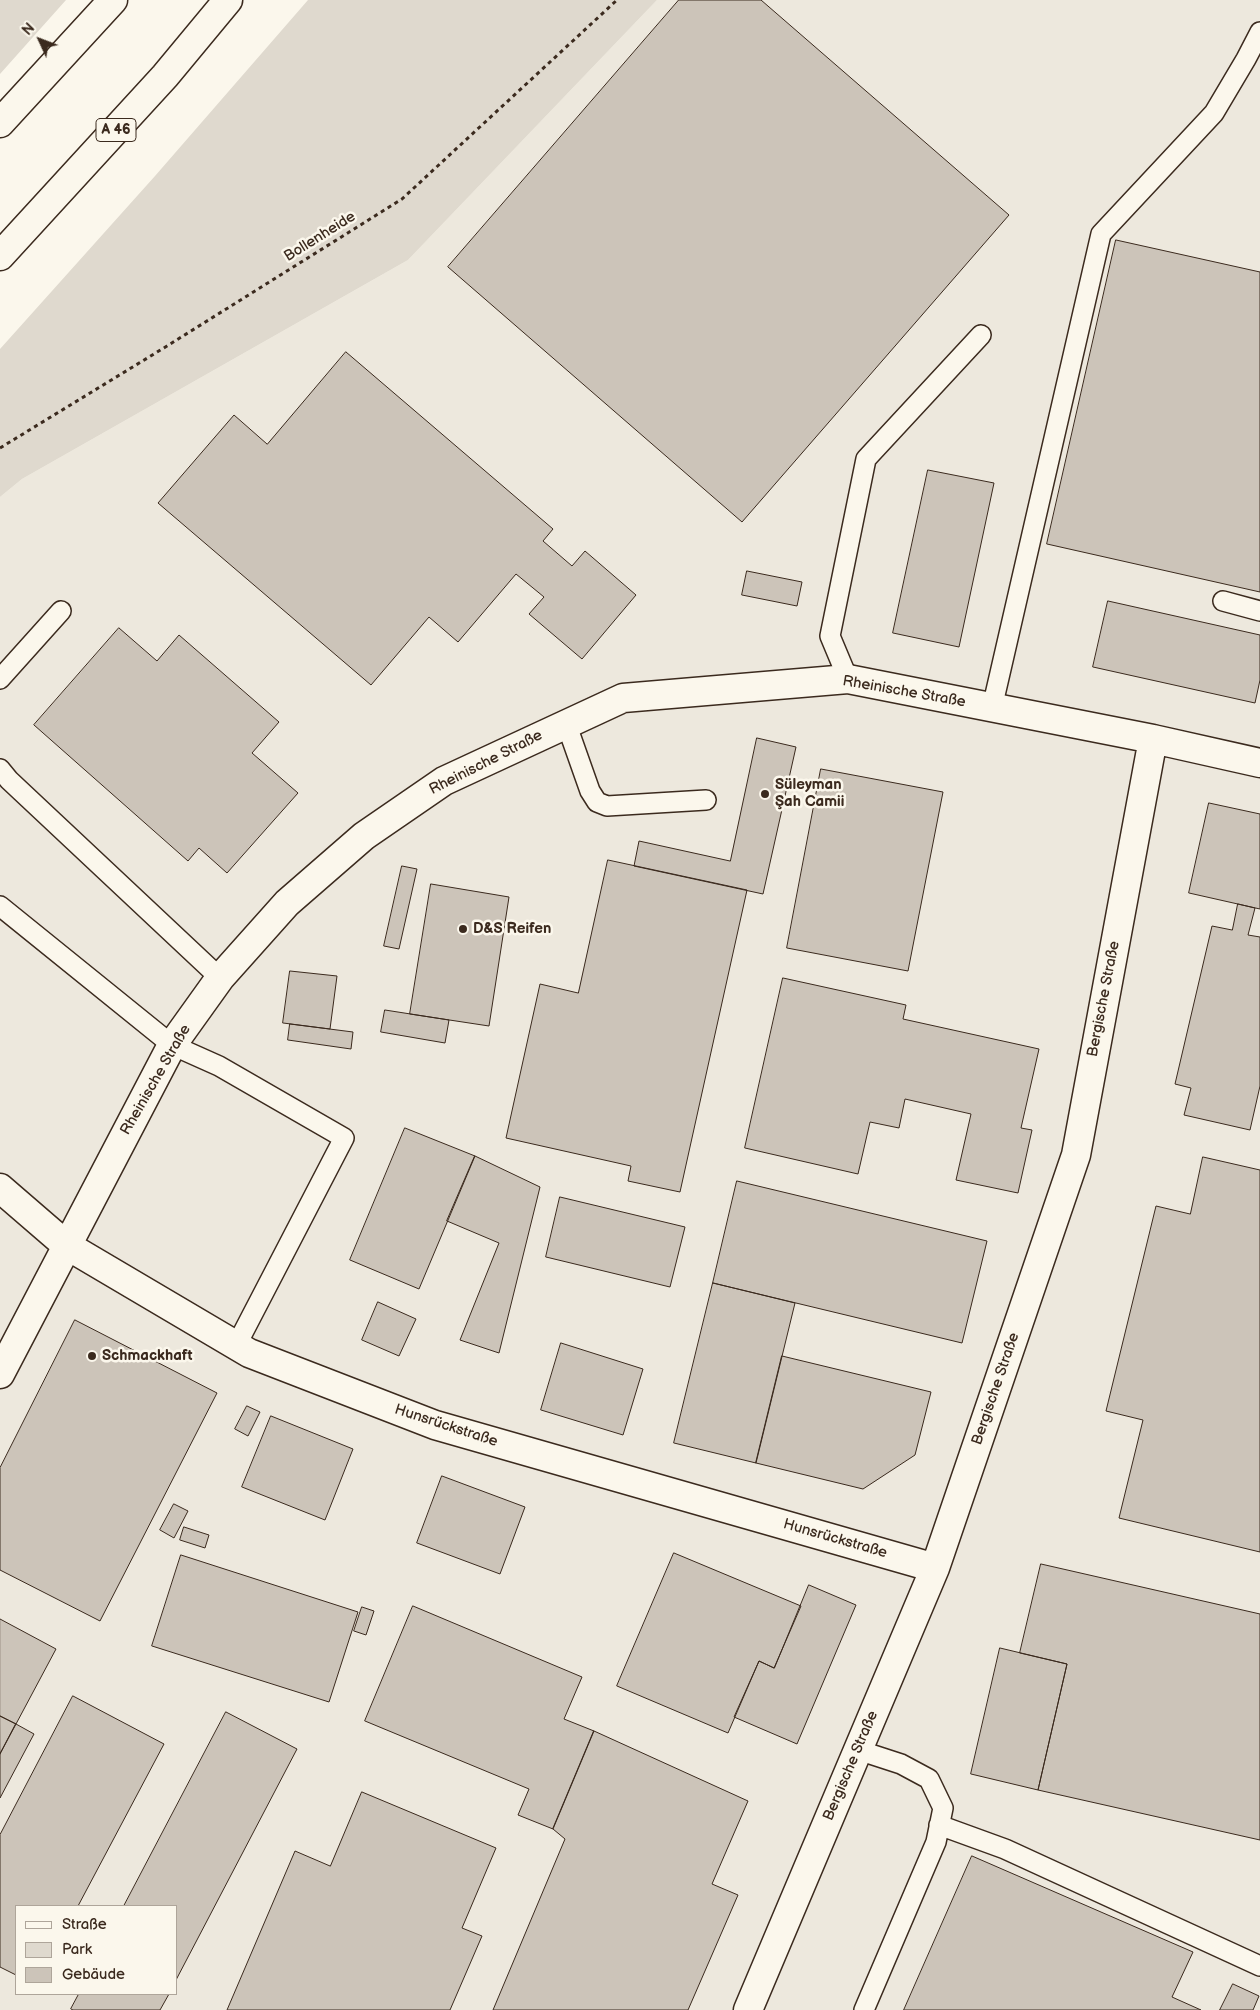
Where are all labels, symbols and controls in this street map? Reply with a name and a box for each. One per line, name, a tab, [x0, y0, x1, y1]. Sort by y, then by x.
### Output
north arrow	[15, 15, 65, 65]
text: N	[19, 20, 38, 39]
road number: A 46	[96, 118, 136, 142]
street label: Bollenheide	[281, 208, 359, 266]
street label: Rheinische Straße	[841, 672, 967, 712]
street label: Rheinische Straße	[426, 727, 546, 799]
place label: Süleyman Şah Camii	[775, 776, 844, 811]
marker: Süleyman Şah Camii	[759, 788, 771, 800]
place label: D&S Reifen	[473, 920, 551, 938]
marker: D&S Reifen	[457, 923, 469, 935]
street label: Bergische Straße	[1084, 940, 1124, 1058]
street label: Rheinische Straße	[117, 1022, 195, 1138]
street label: Bergische Straße	[968, 1330, 1024, 1448]
place label: Schmackhaft	[102, 1347, 192, 1365]
marker: Schmackhaft	[86, 1350, 98, 1362]
street label: Hunsrückstraße	[392, 1401, 500, 1451]
street label: Hunsrückstraße	[781, 1516, 889, 1562]
street label: Bergische Straße	[820, 1708, 882, 1824]
legend	[15, 1905, 178, 1995]
text: Straße	[62, 1915, 107, 1934]
text: Park	[62, 1940, 92, 1959]
text: Gebäude	[62, 1965, 125, 1984]

